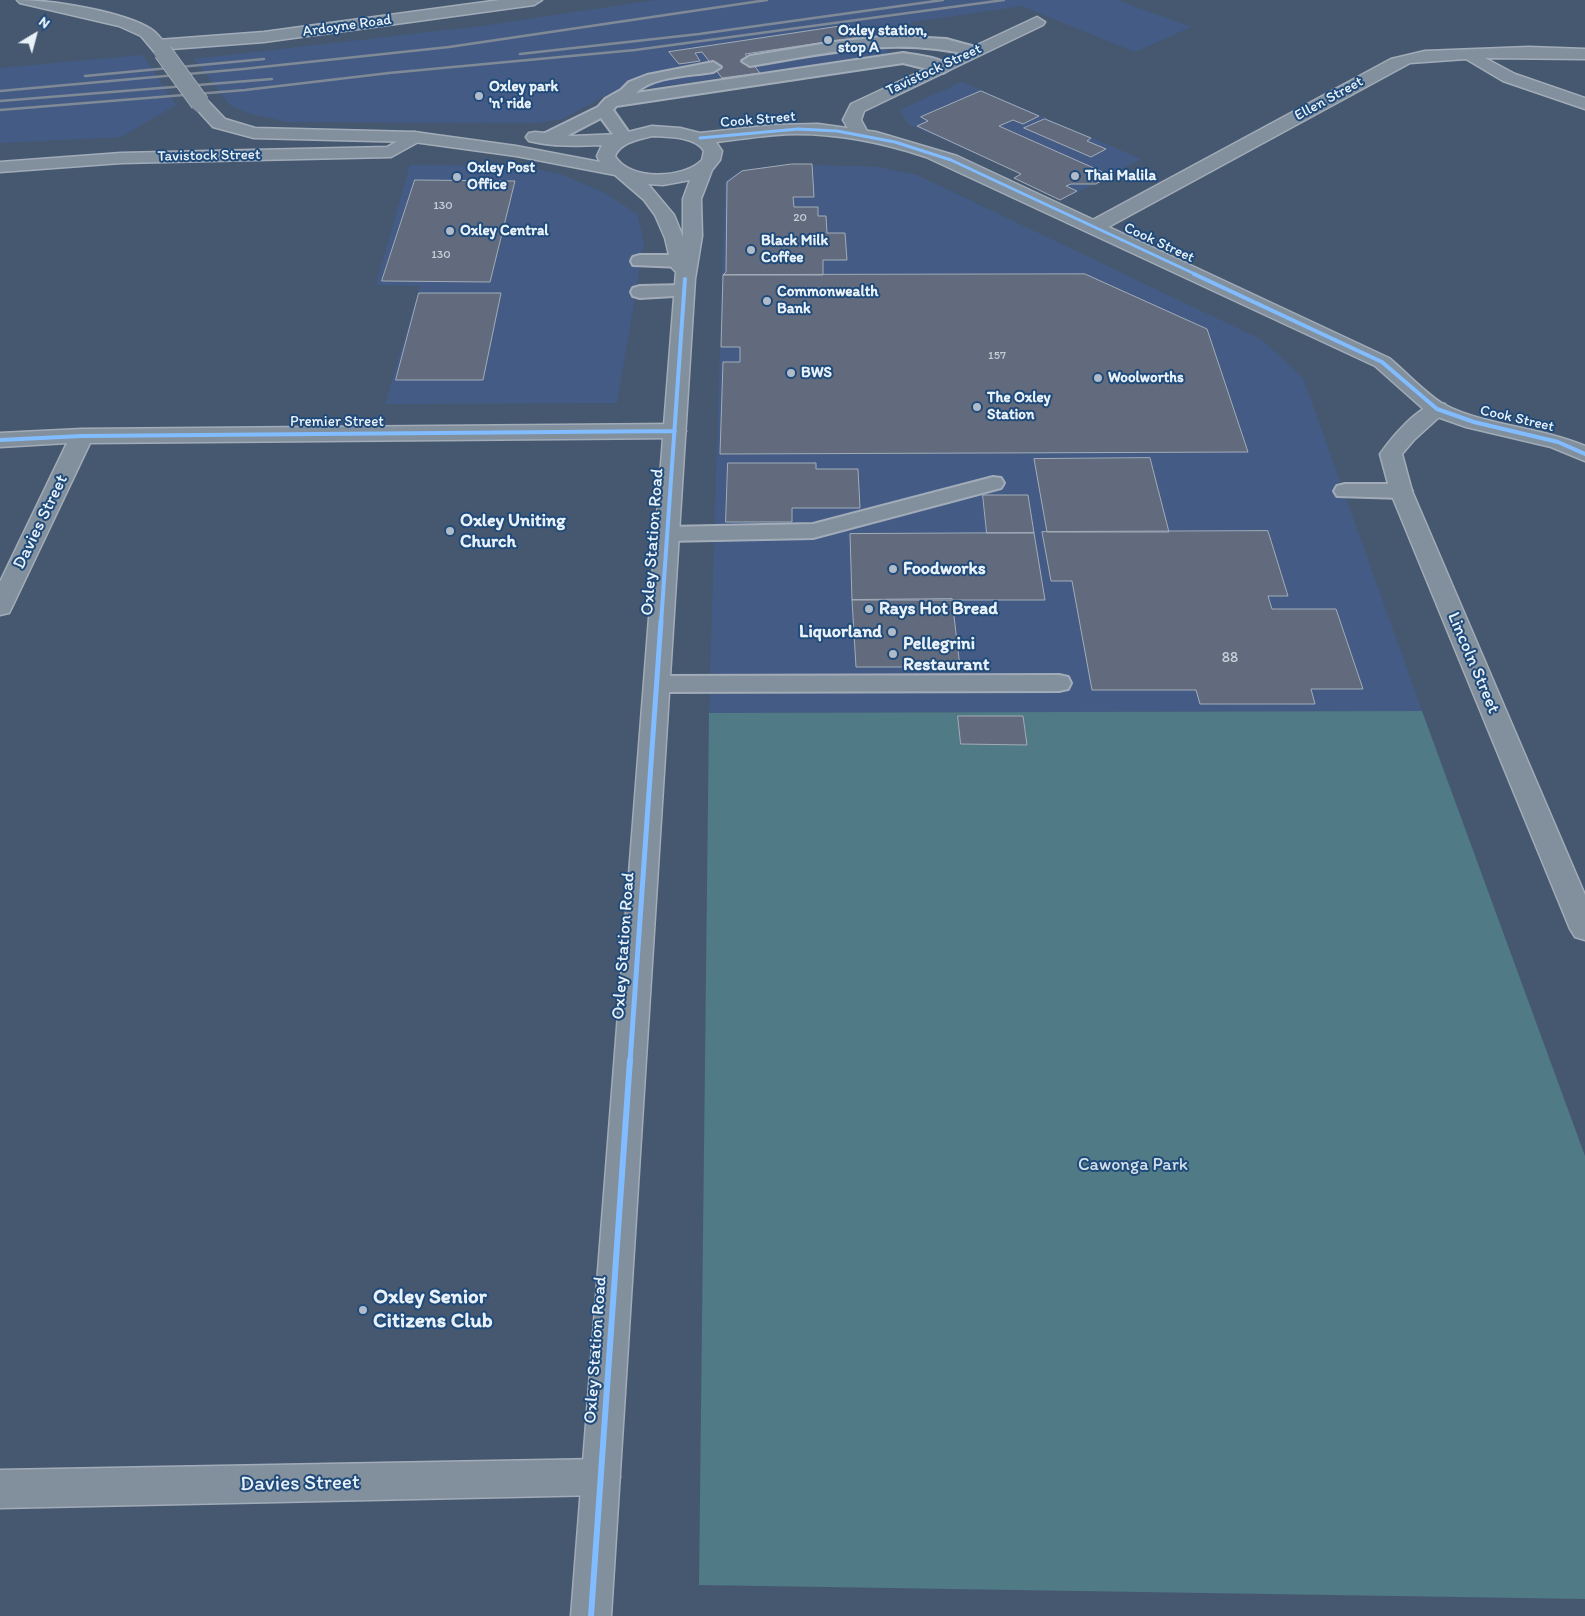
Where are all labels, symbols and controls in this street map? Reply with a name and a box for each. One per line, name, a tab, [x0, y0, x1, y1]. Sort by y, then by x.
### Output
north arrow	[10, 10, 60, 60]
street label: Ardoyne Road	[301, 11, 393, 41]
text: N	[35, 13, 53, 32]
place label: Oxley station, stop A	[838, 22, 927, 57]
marker: Oxley station, stop A	[822, 34, 834, 46]
street label: Tavistock Street	[883, 40, 985, 100]
street label: Ellen Street	[1292, 73, 1366, 125]
place label: Oxley park 'n' ride	[489, 78, 558, 113]
marker: Oxley park 'n' ride	[473, 90, 485, 102]
street label: Cook Street	[719, 108, 797, 132]
street label: Tavistock Street	[157, 146, 261, 166]
place label: Oxley Post Office	[467, 159, 535, 194]
place label: Thai Malila	[1085, 167, 1156, 185]
marker: Thai Malila	[1069, 170, 1081, 182]
marker: Oxley Post Office	[451, 171, 463, 183]
house number: 130	[433, 199, 453, 213]
house number: 20	[793, 211, 807, 225]
street label: Cook Street	[1121, 219, 1197, 267]
place label: Oxley Central	[460, 222, 548, 240]
marker: Oxley Central	[444, 225, 456, 237]
place label: Black Milk Coffee	[761, 232, 828, 267]
marker: Black Milk Coffee	[745, 244, 757, 256]
house number: 130	[431, 248, 451, 262]
place label: Commonwealth Bank	[777, 283, 878, 318]
marker: Commonwealth Bank	[761, 295, 773, 307]
house number: 157	[988, 349, 1006, 363]
place label: BWS	[801, 364, 832, 382]
marker: BWS	[785, 367, 797, 379]
place label: Woolworths	[1108, 369, 1184, 387]
marker: Woolworths	[1092, 372, 1104, 384]
place label: The Oxley Station	[987, 389, 1051, 424]
marker: The Oxley Station	[971, 401, 983, 413]
street label: Cook Street	[1478, 402, 1556, 436]
street label: Premier Street	[290, 413, 384, 431]
street label: Oxley Station Road	[637, 468, 669, 616]
street label: Davies Street	[9, 471, 73, 573]
place label: Oxley Uniting Church	[460, 510, 566, 552]
marker: Oxley Uniting Church	[444, 525, 456, 537]
place label: Foodworks	[903, 558, 986, 580]
marker: Foodworks	[887, 563, 899, 575]
place label: Rays Hot Bread	[879, 598, 998, 620]
marker: Rays Hot Bread	[863, 603, 875, 615]
street label: Lincoln Street	[1442, 609, 1504, 717]
place label: Liquorland	[799, 621, 882, 643]
marker: Liquorland	[886, 626, 898, 638]
place label: Pellegrini Restaurant	[903, 633, 989, 676]
marker: Pellegrini Restaurant	[887, 648, 899, 660]
house number: 88	[1222, 649, 1238, 667]
street label: Oxley Station Road	[608, 872, 640, 1020]
park label: Cawonga Park	[1078, 1154, 1188, 1176]
street label: Oxley Station Road	[580, 1276, 612, 1424]
place label: Oxley Senior Citizens Club	[373, 1285, 493, 1335]
marker: Oxley Senior Citizens Club	[357, 1304, 369, 1316]
street label: Davies Street	[240, 1470, 360, 1498]

